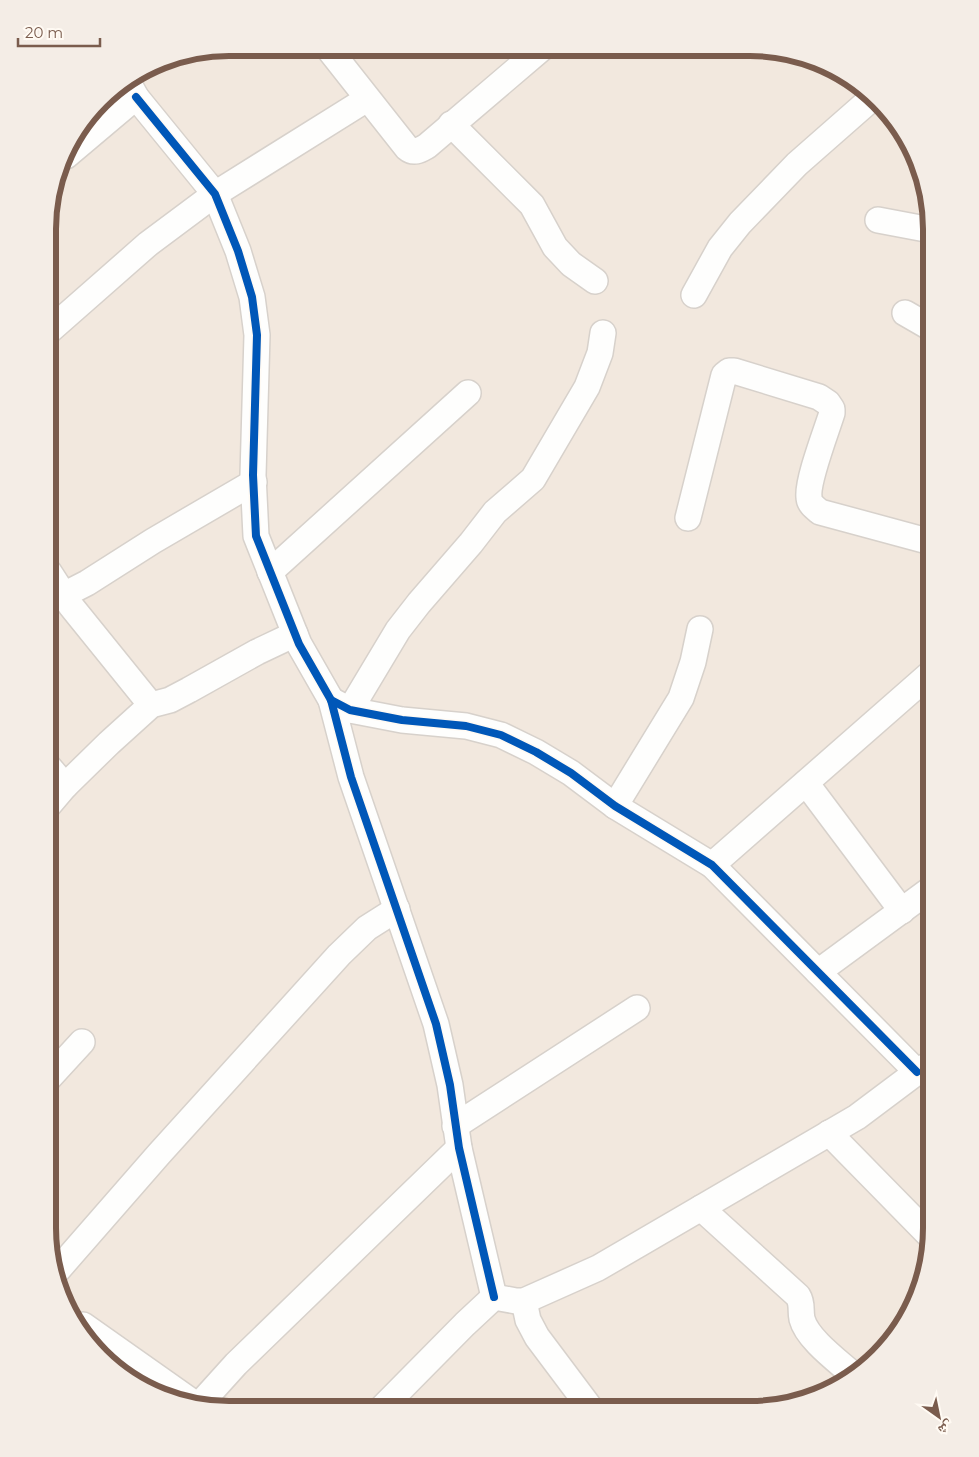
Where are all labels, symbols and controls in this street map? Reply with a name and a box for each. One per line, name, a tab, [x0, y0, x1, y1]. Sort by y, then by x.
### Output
scale bar	[18, 15, 100, 47]
text: 20 m	[25, 23, 63, 42]
north arrow	[914, 1392, 964, 1442]
text: ش	[935, 1416, 957, 1440]

